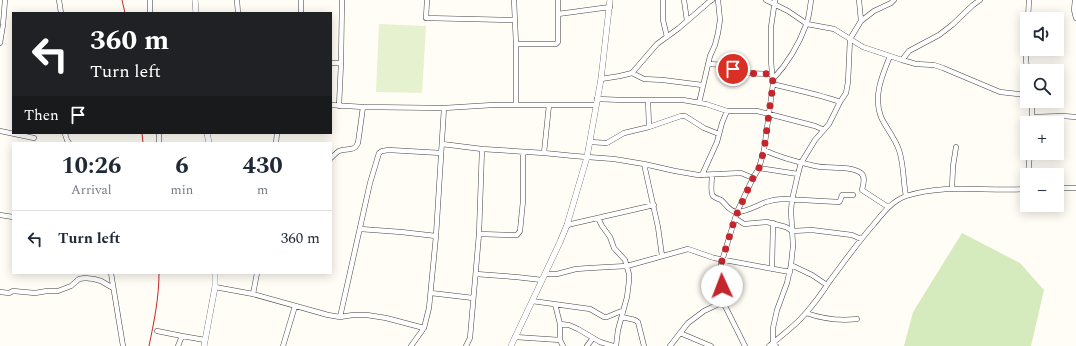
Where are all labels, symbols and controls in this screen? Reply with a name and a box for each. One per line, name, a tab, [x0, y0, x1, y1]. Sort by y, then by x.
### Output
map controls	[1020, 12, 1064, 212]
button: sound	[1020, 12, 1064, 56]
text: 360 m	[90, 19, 169, 62]
icon: left	[24, 28, 76, 80]
pin	[716, 52, 750, 86]
text: Turn left	[90, 58, 161, 85]
icon: arrive	[722, 58, 744, 80]
button: search	[1020, 64, 1064, 108]
text: Then	[24, 104, 59, 127]
icon: arrive	[67, 104, 89, 126]
button: +	[1020, 116, 1064, 160]
text: 10:26	[61, 148, 121, 184]
text: 6	[175, 148, 189, 184]
text: 430	[242, 148, 283, 184]
button: −	[1020, 168, 1064, 212]
text: Arrival	[71, 180, 112, 200]
text: min	[171, 180, 193, 200]
text: m	[257, 180, 268, 200]
text: Turn left	[58, 227, 120, 250]
text: 360 m	[281, 227, 320, 250]
icon: left	[24, 228, 46, 250]
position arrow	[701, 265, 743, 307]

